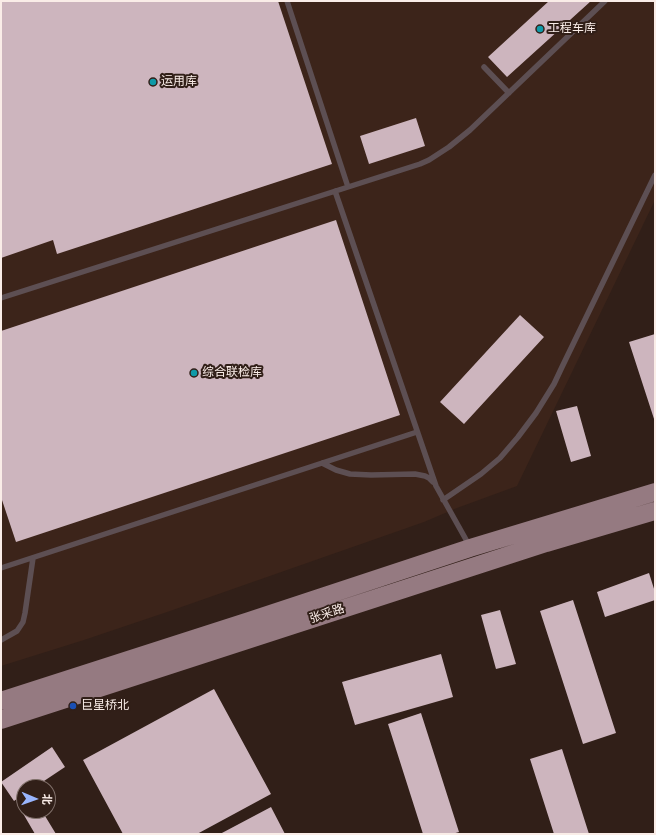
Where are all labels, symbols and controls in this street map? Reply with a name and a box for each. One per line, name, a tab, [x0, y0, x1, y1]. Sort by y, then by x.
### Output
place label: 工程车库	[548, 22, 596, 36]
marker: 工程车库	[535, 24, 545, 34]
place label: 运用库	[161, 75, 197, 89]
marker: 运用库	[148, 77, 158, 87]
place label: 综合联检库	[202, 366, 262, 380]
marker: 综合联检库	[189, 368, 199, 378]
street label: 张采路	[308, 602, 346, 626]
place label: 巨星桥北	[81, 699, 129, 713]
marker: 巨星桥北	[68, 701, 78, 711]
north arrow	[16, 779, 56, 819]
text: 北	[41, 794, 53, 805]

